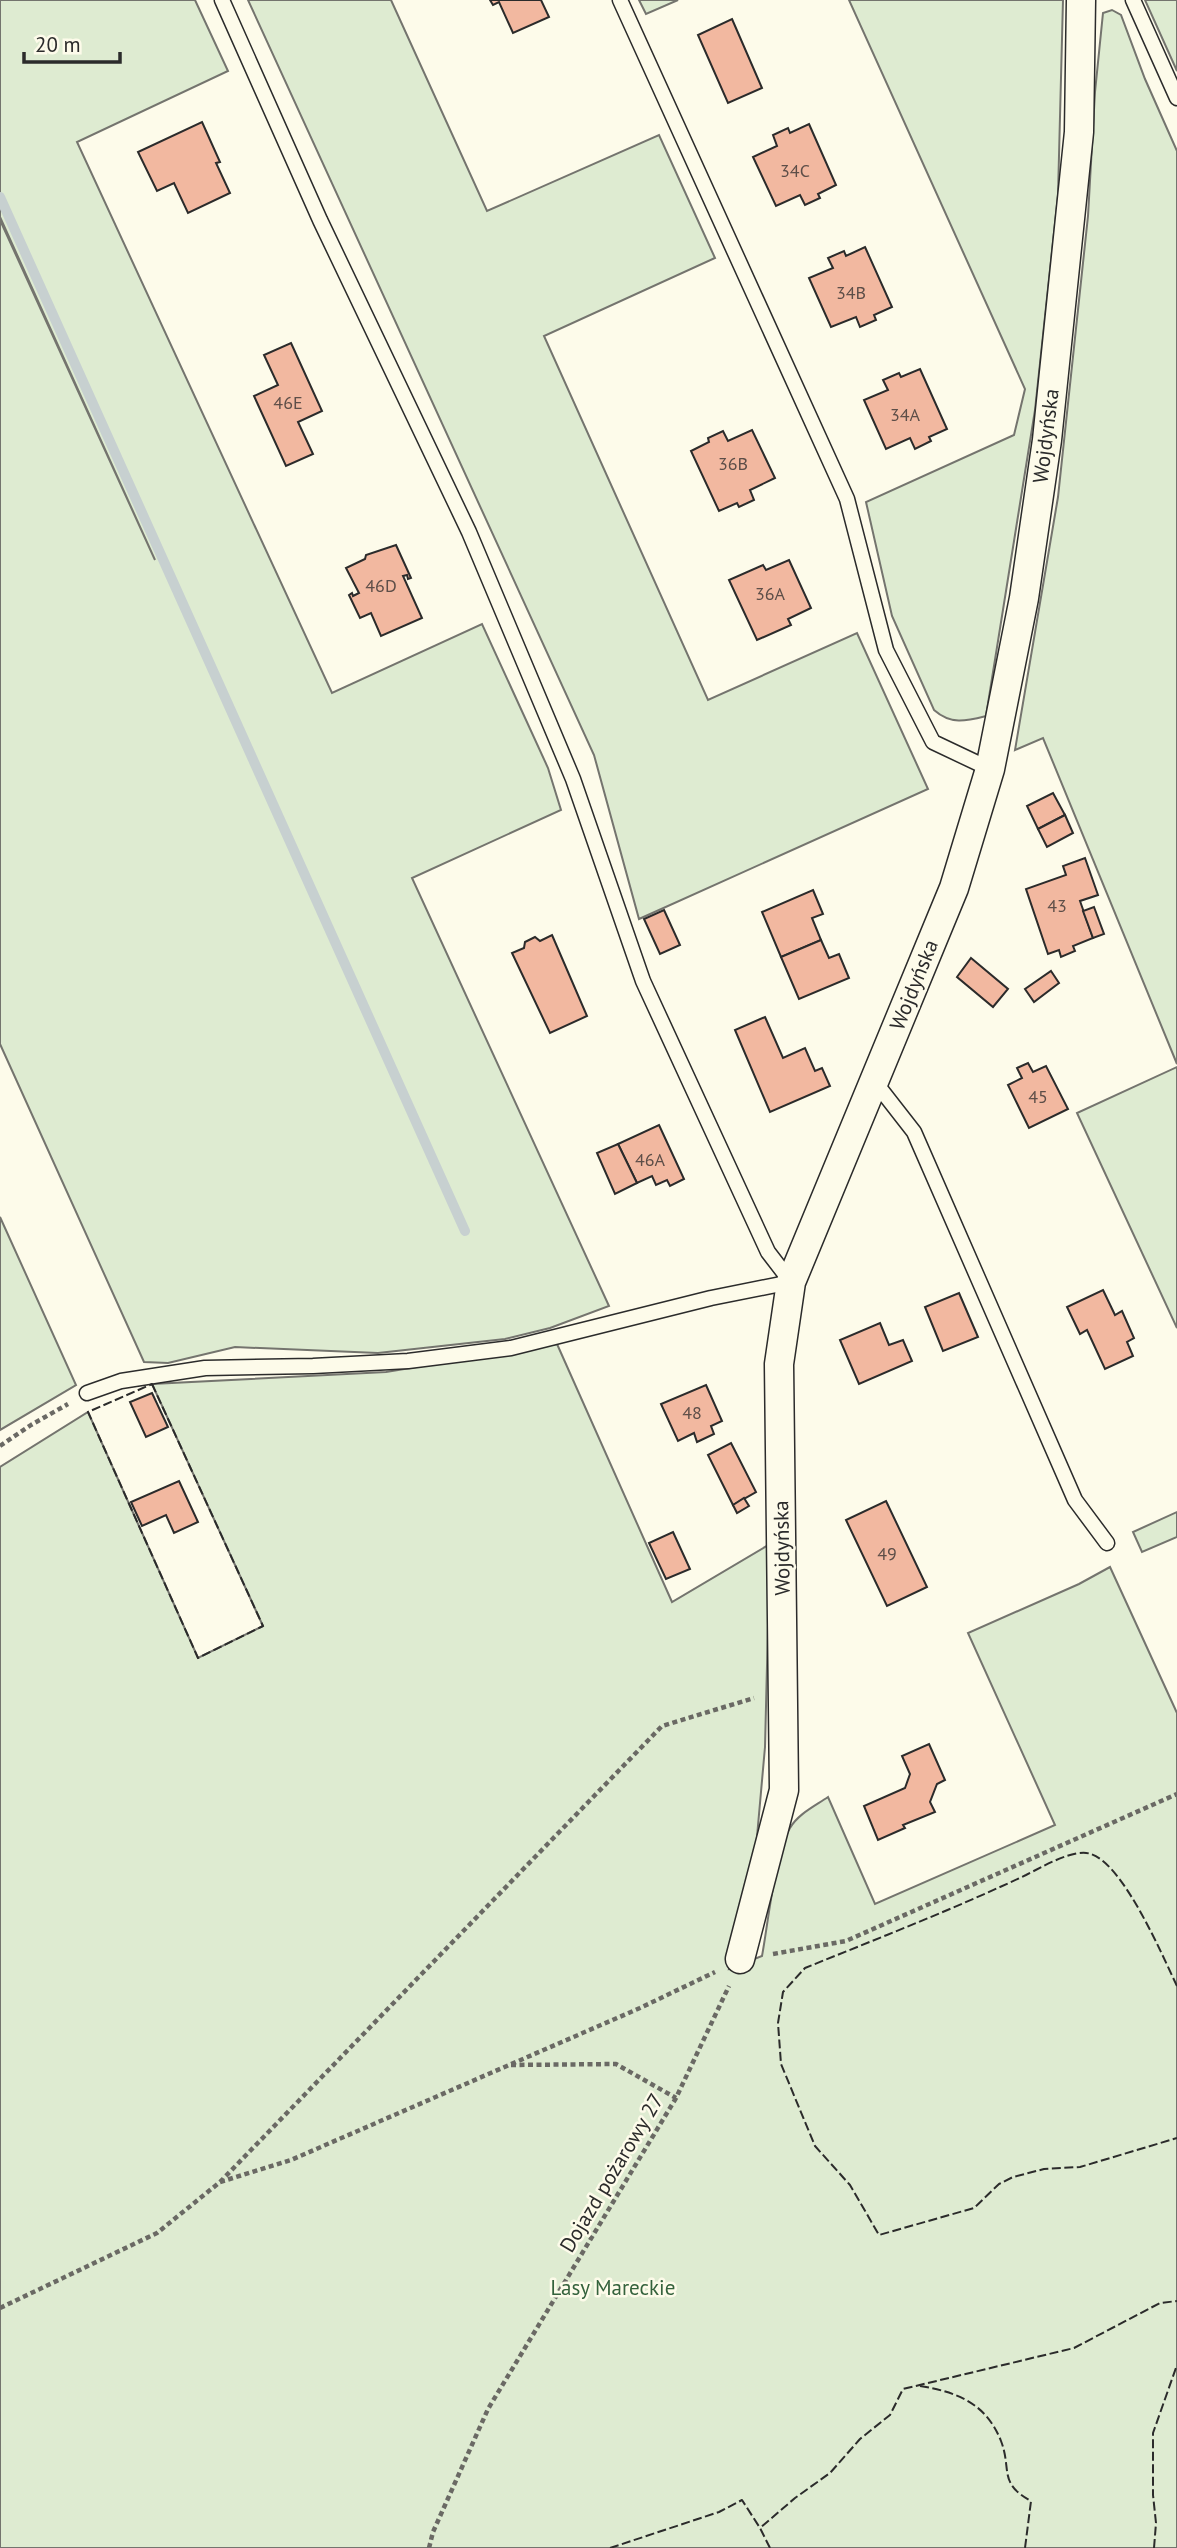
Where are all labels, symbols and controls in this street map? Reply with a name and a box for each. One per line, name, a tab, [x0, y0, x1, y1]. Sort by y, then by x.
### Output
scale bar	[24, 21, 121, 65]
text: 20 m	[35, 31, 81, 58]
house number: 34C	[780, 159, 810, 182]
house number: 34B	[836, 281, 866, 304]
street label: Wojdyńska	[1026, 387, 1065, 485]
house number: 46E	[273, 391, 303, 414]
house number: 34A	[890, 403, 921, 426]
house number: 36B	[718, 452, 748, 475]
house number: 46D	[365, 574, 397, 597]
house number: 36A	[755, 582, 786, 605]
house number: 43	[1047, 894, 1067, 917]
street label: Wojdyńska	[883, 936, 944, 1034]
house number: 45	[1028, 1085, 1048, 1108]
house number: 46A	[635, 1148, 666, 1171]
house number: 48	[682, 1401, 702, 1424]
street label: Wojdyńska	[767, 1500, 796, 1596]
house number: 49	[877, 1542, 897, 1565]
street label: Dojazd pożarowy 27	[553, 2088, 670, 2257]
park label: Lasy Mareckie	[551, 2274, 675, 2301]

